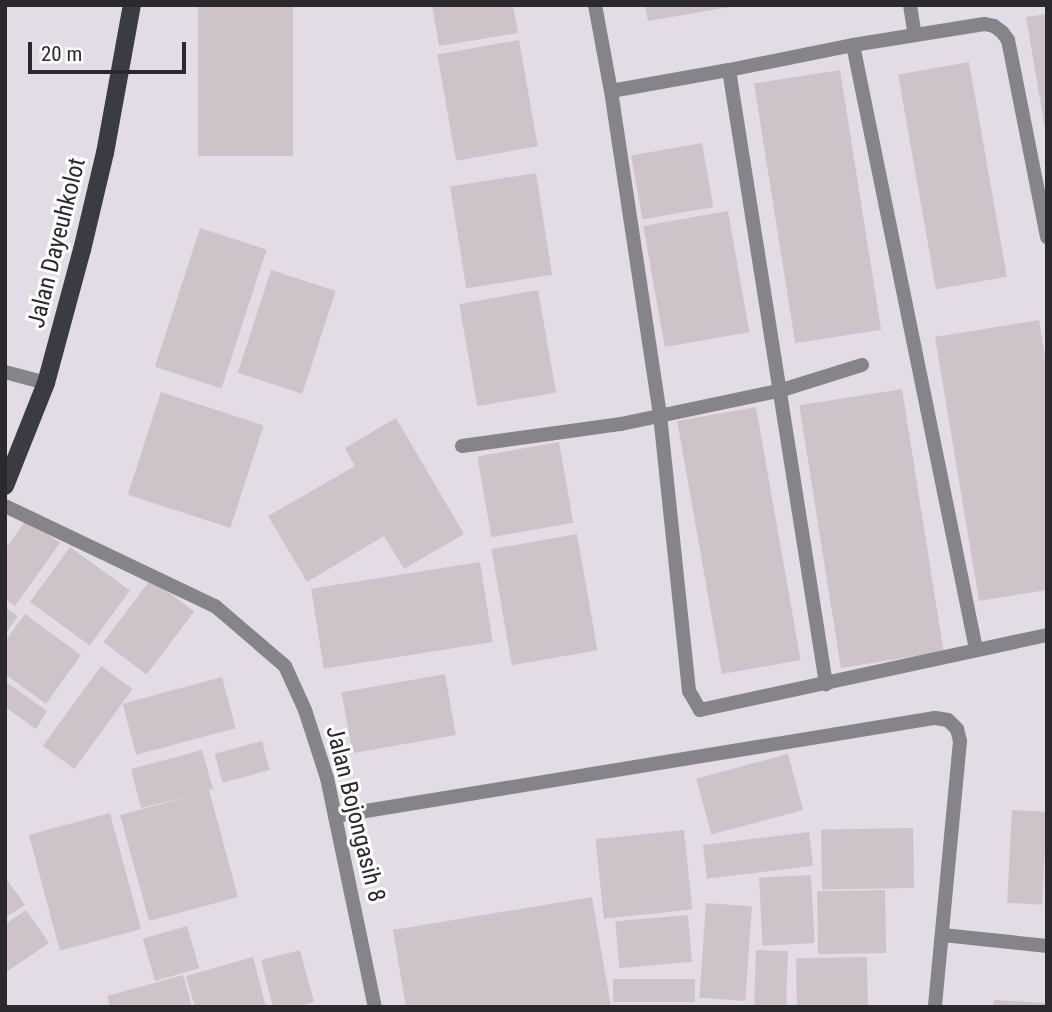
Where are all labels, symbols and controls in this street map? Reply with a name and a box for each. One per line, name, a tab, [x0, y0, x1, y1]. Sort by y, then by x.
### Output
scale bar	[32, 28, 189, 72]
text: 20 m	[41, 42, 82, 66]
street label: Jalan Dayeuhkolot	[22, 155, 92, 331]
street label: Jalan Bojongasih 8	[319, 723, 391, 905]

